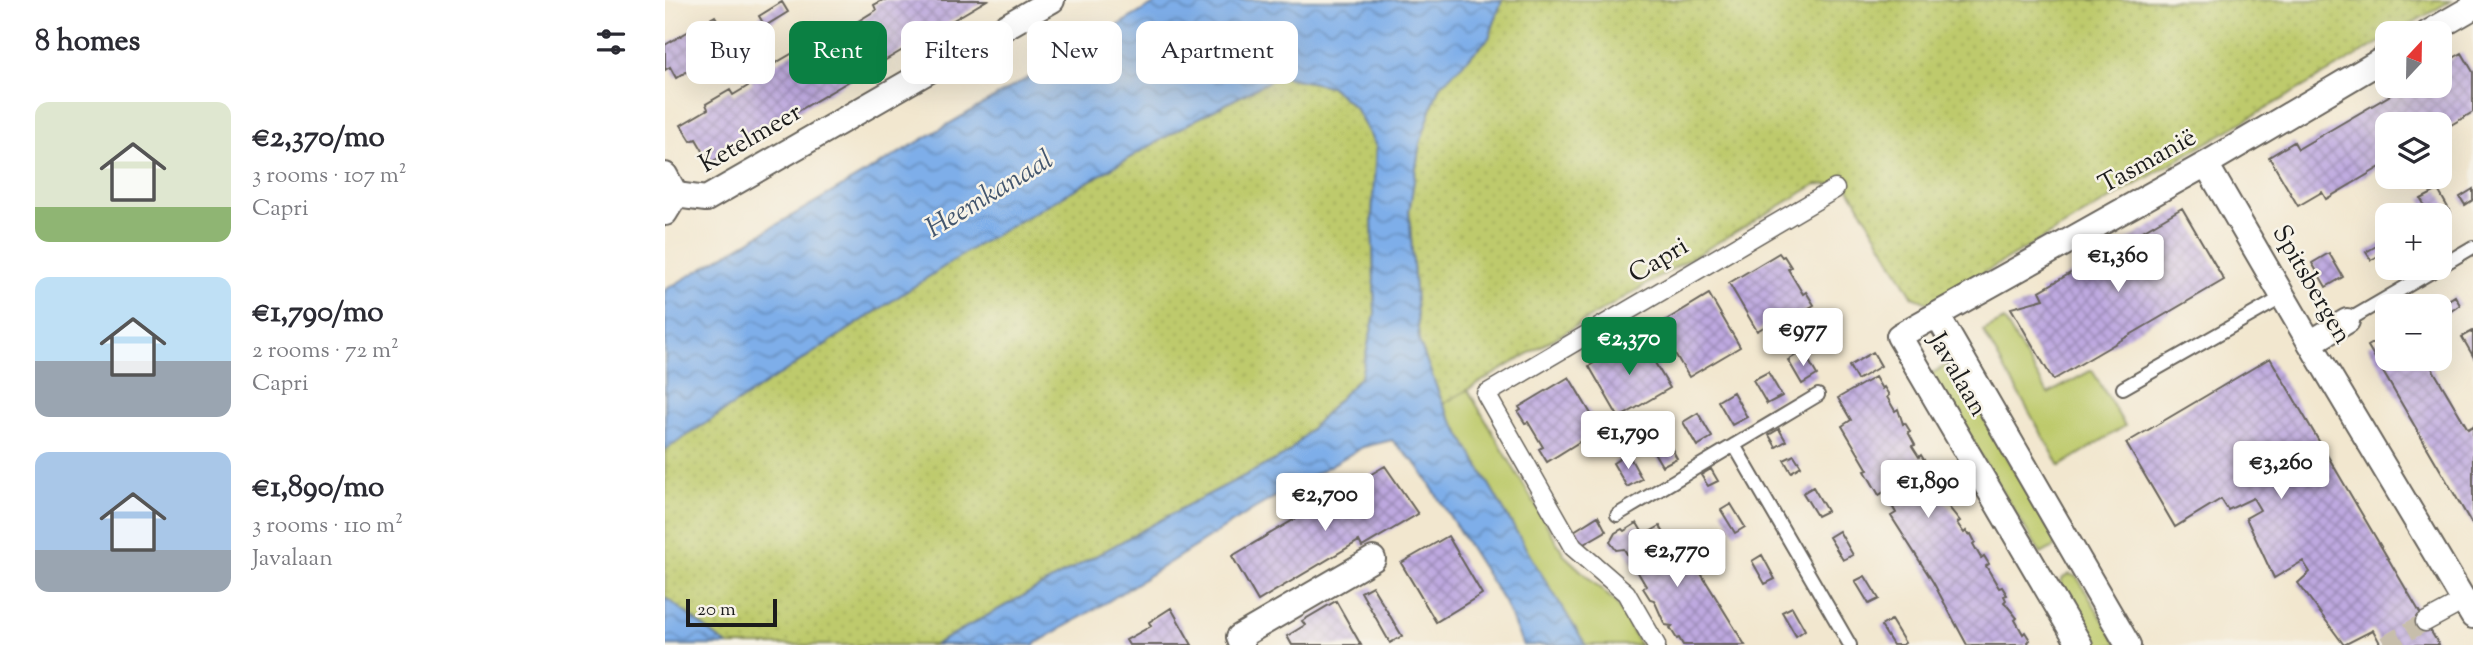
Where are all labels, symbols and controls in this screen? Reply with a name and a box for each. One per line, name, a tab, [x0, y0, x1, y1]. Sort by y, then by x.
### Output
text: 8 homes	[35, 21, 140, 64]
chip: Buy	[686, 21, 775, 84]
chip: Rent	[789, 21, 887, 84]
chip: Filters	[901, 21, 1013, 84]
chip: New	[1027, 21, 1122, 84]
chip: Apartment	[1136, 21, 1298, 84]
north arrow	[2375, 21, 2452, 98]
map controls	[2375, 21, 2452, 371]
icon: filters	[592, 23, 630, 61]
street label: Ketelmeer	[693, 95, 809, 183]
button: layers	[2375, 112, 2452, 189]
text: €2,370/mo	[252, 117, 385, 160]
street label: Tasmanië	[2092, 120, 2204, 204]
icon: home	[91, 130, 175, 214]
water label: Heemkanaal	[919, 141, 1061, 249]
text: 3 rooms · 107 m²	[252, 160, 407, 193]
text: Capri	[252, 193, 309, 226]
button: +	[2375, 203, 2452, 280]
street label: Spitsbergen	[2262, 219, 2360, 351]
street label: Capri	[1622, 229, 1696, 293]
pin: €1,360	[2061, 234, 2175, 294]
text: €1,360	[2088, 240, 2148, 273]
text: €1,790/mo	[252, 292, 384, 335]
button: −	[2375, 294, 2452, 371]
icon: home	[91, 305, 175, 389]
pin: €977	[1762, 308, 1844, 368]
text: €977	[1779, 314, 1827, 347]
pin: €2,370	[1572, 318, 1686, 377]
text: €2,370	[1598, 323, 1660, 356]
street label: Javalaan	[1917, 324, 1996, 424]
text: 2 rooms · 72 m²	[252, 335, 399, 368]
text: Capri	[252, 368, 309, 401]
pin: €1,790	[1571, 412, 1685, 471]
text: €1,790	[1597, 417, 1659, 450]
pin: €3,260	[2224, 442, 2338, 501]
text: €3,260	[2249, 447, 2313, 480]
pin: €1,890	[1871, 461, 1985, 520]
text: €1,890	[1897, 466, 1959, 499]
text: €1,890/mo	[252, 467, 384, 510]
pin: €2,700	[1268, 474, 1382, 533]
text: €2,700	[1292, 479, 1358, 512]
icon: home	[91, 480, 175, 564]
text: 3 rooms · 110 m²	[252, 510, 403, 543]
pin: €2,770	[1620, 530, 1734, 589]
text: €2,770	[1644, 535, 1710, 568]
text: Javalaan	[252, 543, 333, 576]
scale bar	[686, 596, 777, 628]
text: 20 m	[697, 597, 736, 624]

